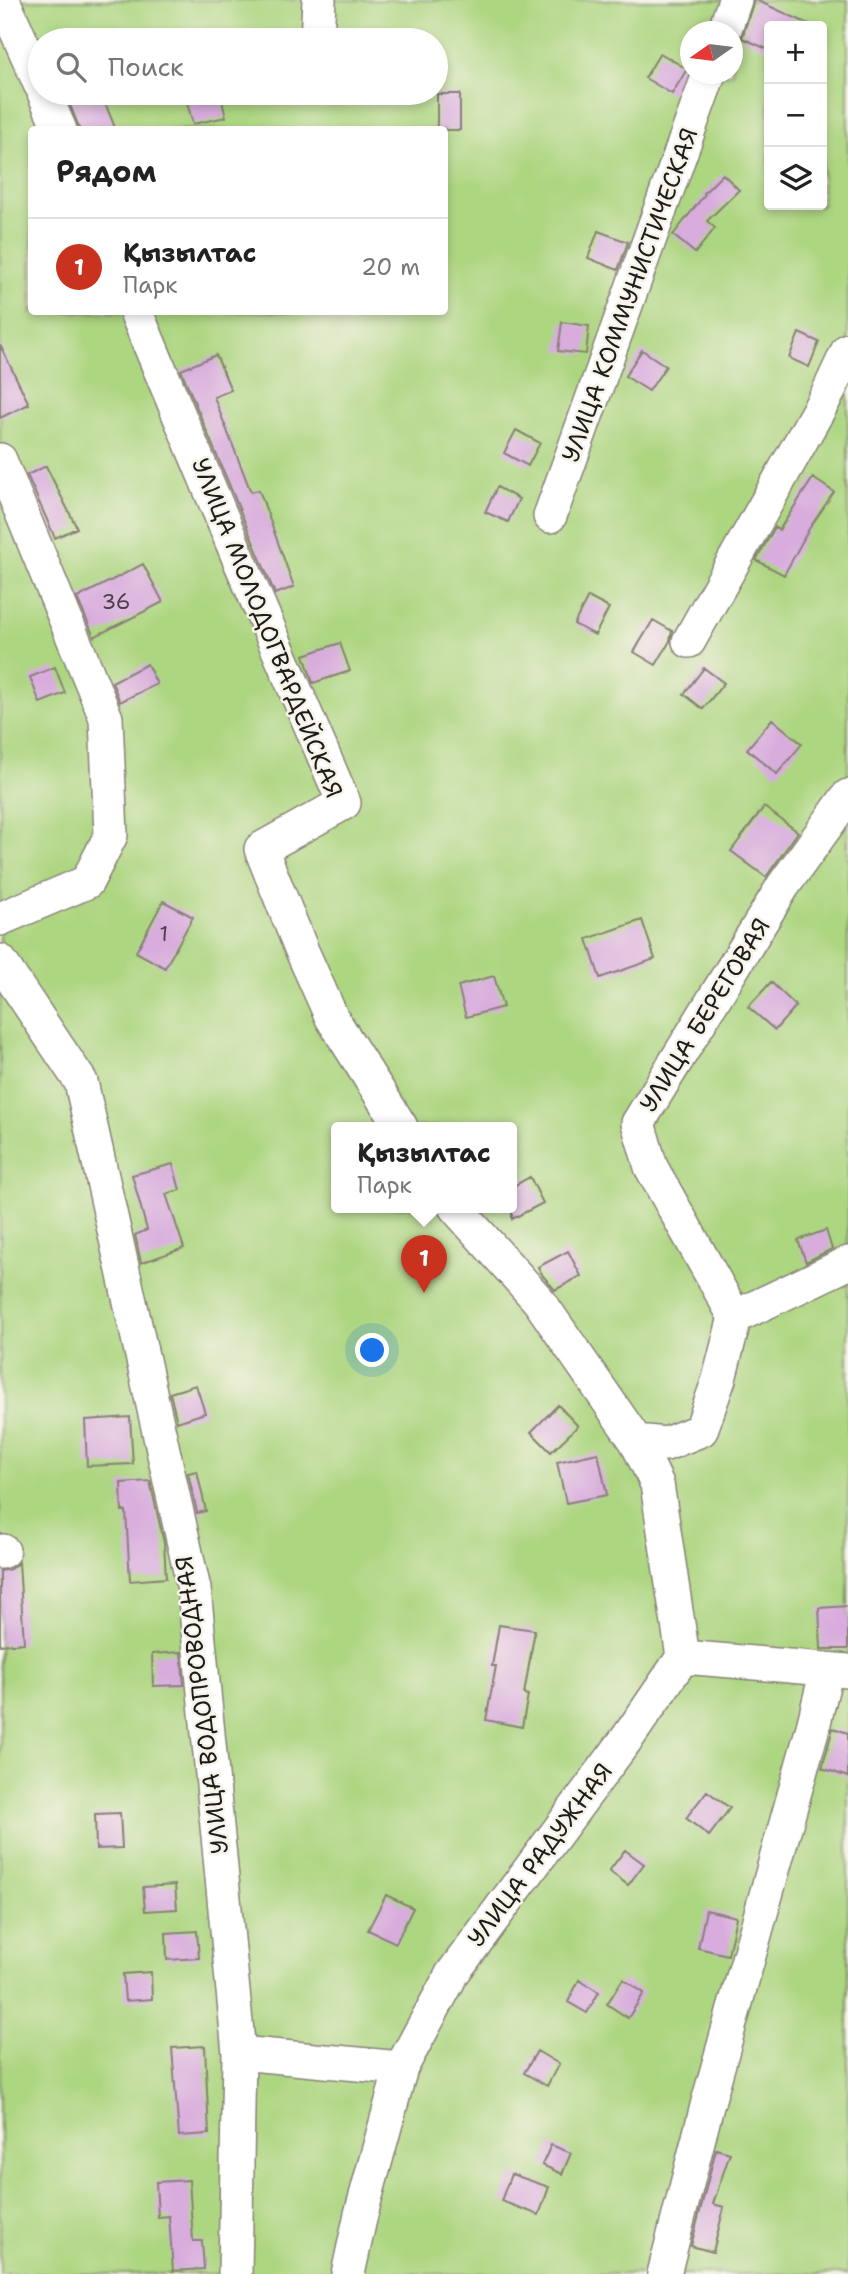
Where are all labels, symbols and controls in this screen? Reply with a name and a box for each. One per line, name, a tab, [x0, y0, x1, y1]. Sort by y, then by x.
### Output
north arrow	[680, 21, 743, 84]
map controls	[764, 21, 827, 210]
button: +	[764, 21, 827, 84]
search box	[28, 28, 448, 105]
icon: search	[52, 48, 90, 86]
text: Поиск	[108, 49, 184, 84]
button: −	[764, 84, 827, 147]
street label: УЛИЦА КОММУНИСТИЧЕСКАЯ	[555, 124, 705, 466]
button: layers	[764, 147, 827, 210]
text: Рядом	[56, 151, 156, 192]
text: Қызылтас	[123, 235, 256, 270]
text: 1	[74, 252, 84, 282]
text: 20 m	[361, 252, 420, 282]
text: Парк	[123, 270, 178, 300]
street label: УЛИЦА МОЛОДОГВАРДЕЙСКАЯ	[184, 453, 350, 803]
house number: 36	[102, 588, 130, 616]
street label: УЛИЦА БЕРЕГОВАЯ	[632, 912, 778, 1118]
house number: 1	[160, 920, 168, 948]
popup	[331, 1122, 517, 1213]
text: Қызылтас	[357, 1135, 491, 1170]
text: Парк	[357, 1170, 412, 1200]
pin: 1	[401, 1235, 447, 1293]
your location	[355, 1333, 389, 1367]
street label: УЛИЦА ВОДОПРОВОДНАЯ	[168, 1554, 236, 1856]
street label: УЛИЦА РАДУЖНАЯ	[460, 1757, 620, 1953]

